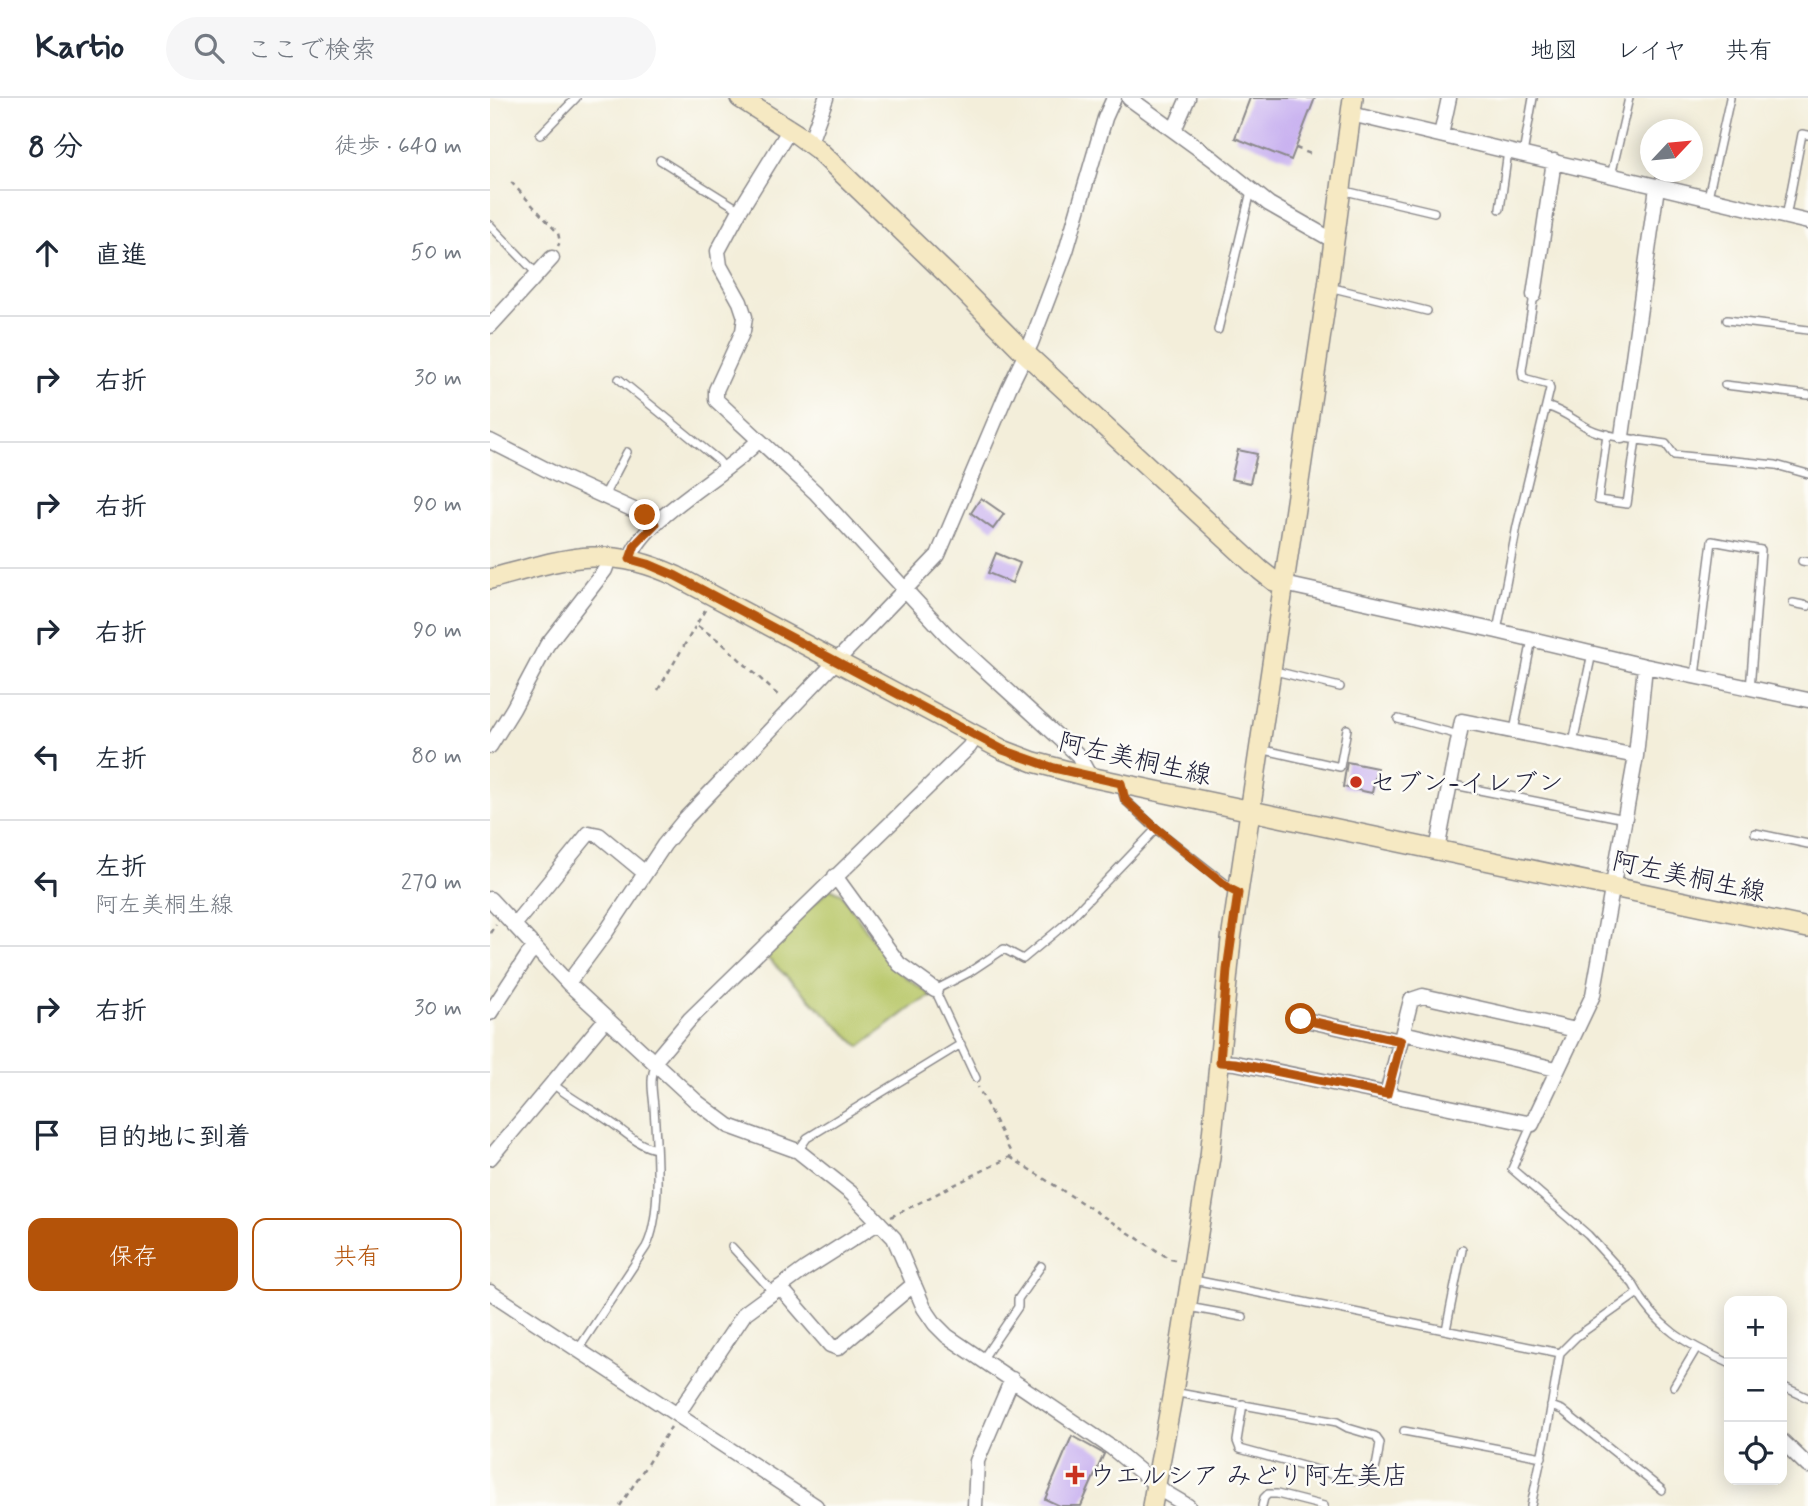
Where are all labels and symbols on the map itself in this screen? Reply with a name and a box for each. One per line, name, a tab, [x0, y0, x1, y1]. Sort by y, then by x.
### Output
north arrow	[1640, 119, 1703, 182]
route end	[629, 499, 660, 530]
street label: 阿左美桐生線	[1055, 726, 1214, 794]
place label: セブン-イレブン	[1370, 767, 1564, 801]
marker: セブン-イレブン	[1348, 774, 1364, 790]
street label: 阿左美桐生線	[1609, 845, 1768, 911]
route start	[1285, 1003, 1316, 1034]
place label: ウエルシア みどり阿左美店	[1089, 1460, 1408, 1494]
marker: ウエルシア みどり阿左美店	[1067, 1467, 1083, 1483]

